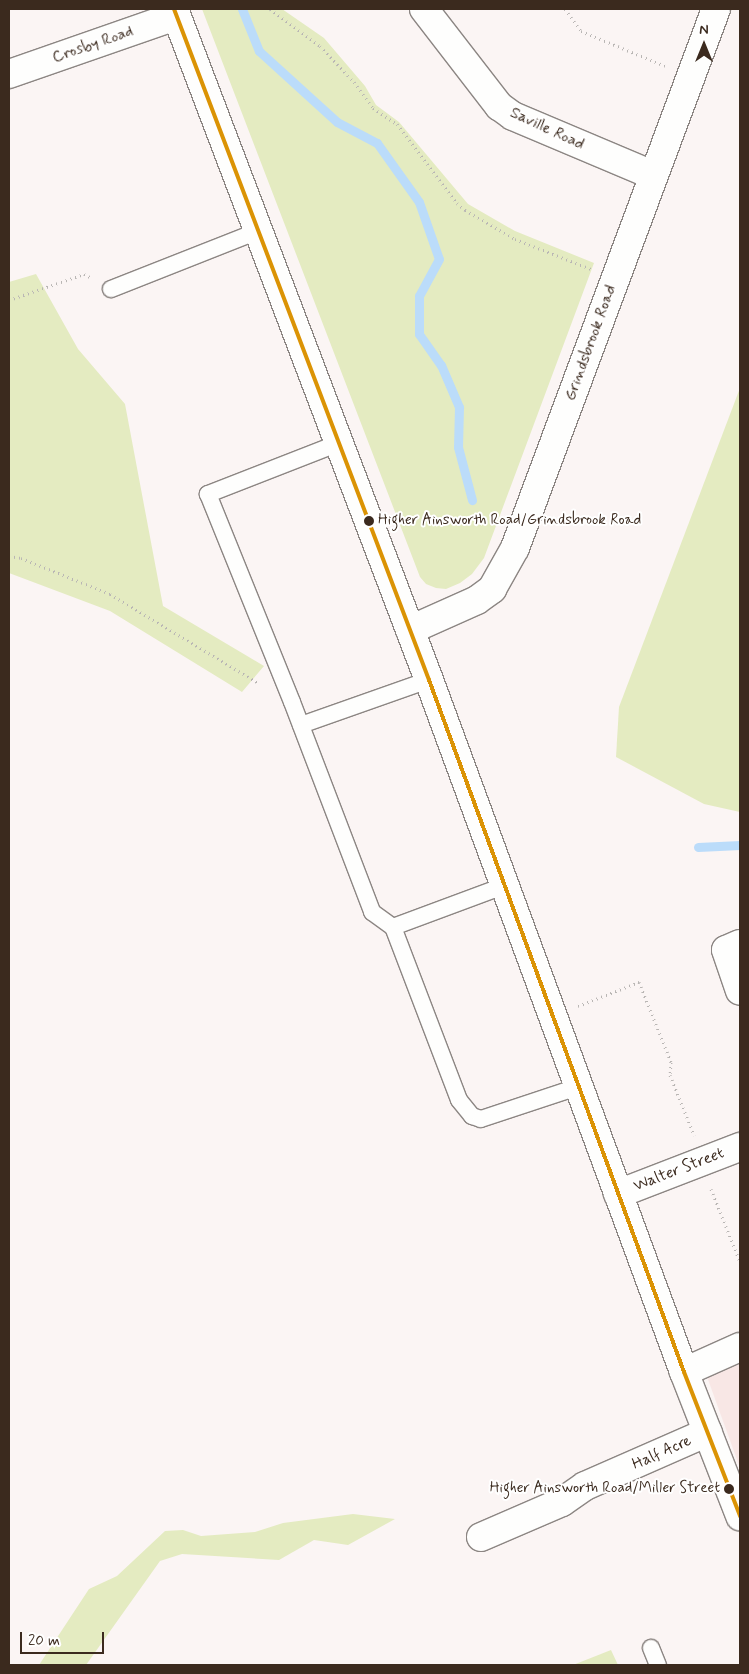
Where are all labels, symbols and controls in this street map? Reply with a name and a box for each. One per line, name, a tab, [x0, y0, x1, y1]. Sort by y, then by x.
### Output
north arrow	[679, 20, 729, 70]
text: N	[699, 21, 709, 39]
street label: Crosby Road	[50, 22, 136, 68]
street label: Saville Road	[507, 103, 587, 155]
street label: Grindsbrook Road	[561, 283, 621, 403]
place label: Higher Ainsworth Road/Grindsbrook Road	[378, 512, 640, 530]
marker: Higher Ainsworth Road/Grindsbrook Road	[364, 516, 374, 526]
street label: Walter Street	[630, 1143, 728, 1197]
street label: Half Acre	[629, 1431, 695, 1475]
place label: Higher Ainsworth Road/Miller Street	[487, 1480, 720, 1498]
marker: Higher Ainsworth Road/Miller Street	[724, 1484, 734, 1494]
scale bar	[22, 1622, 106, 1654]
text: 20 m	[28, 1631, 60, 1651]

